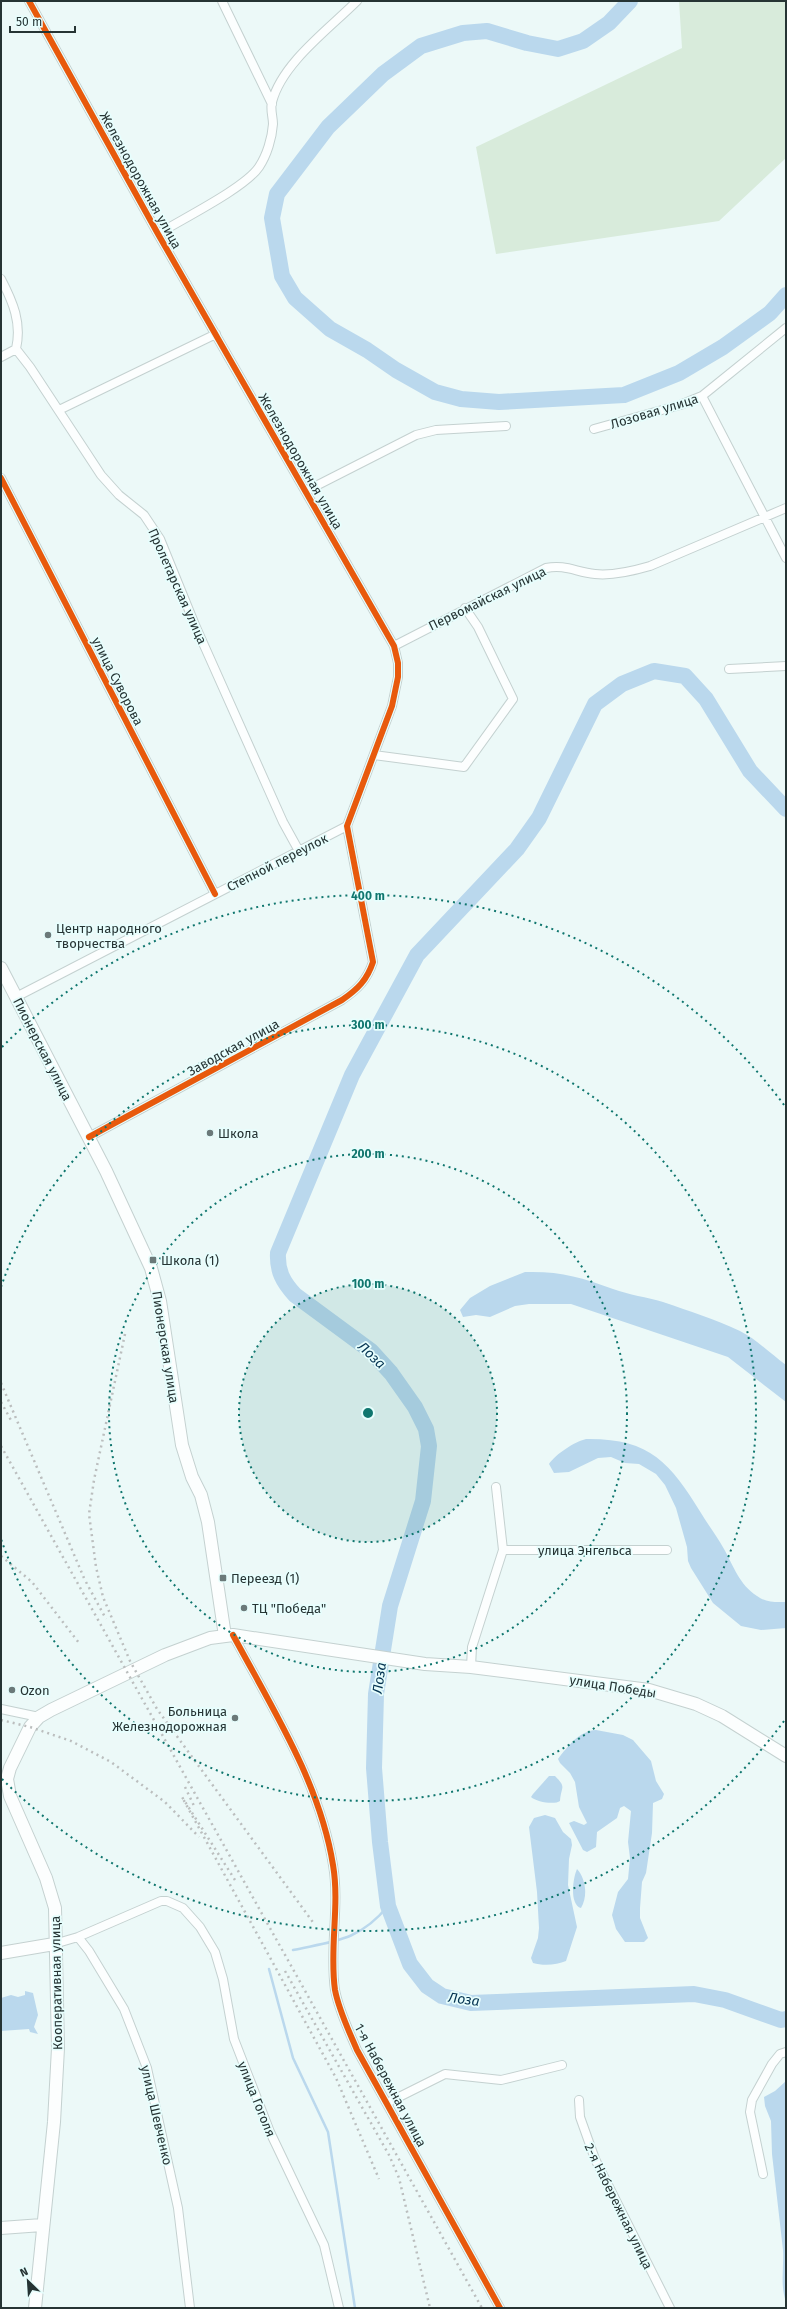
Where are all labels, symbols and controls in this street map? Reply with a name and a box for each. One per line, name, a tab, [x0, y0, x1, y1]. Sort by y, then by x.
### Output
scale bar	[10, 8, 75, 34]
text: 50 m	[16, 15, 42, 29]
street label: Железнодорожная улица	[97, 109, 185, 251]
street label: Железнодорожная улица	[255, 391, 346, 532]
street label: Лозовая улица	[608, 391, 700, 432]
street label: Пролетарская улица	[145, 526, 210, 646]
street label: Первомайская улица	[426, 563, 548, 633]
street label: улица Суворова	[89, 635, 146, 728]
street label: Степной переулок	[224, 830, 330, 894]
text: 400 m	[351, 889, 385, 903]
place label: Центр народного творчества	[56, 921, 162, 951]
marker: Центр народного творчества	[43, 930, 53, 940]
street label: Пионерская улица	[10, 995, 75, 1103]
street label: Заводская улица	[185, 1016, 282, 1079]
text: 300 m	[350, 1018, 385, 1032]
place label: Школа	[218, 1126, 259, 1141]
marker: Школа	[205, 1128, 215, 1138]
text: 200 m	[351, 1147, 385, 1161]
place label: Школа (1)	[161, 1253, 219, 1268]
marker: Школа (1)	[148, 1255, 158, 1265]
text: 100 m	[352, 1277, 384, 1291]
street label: Пионерская улица	[149, 1290, 182, 1404]
water label: Лоза	[354, 1338, 389, 1372]
centre of rings	[361, 1406, 375, 1420]
street label: улица Энгельса	[538, 1543, 632, 1558]
place label: Переезд (1)	[231, 1571, 299, 1586]
marker: Переезд (1)	[218, 1573, 228, 1583]
place label: ТЦ "Победа"	[252, 1601, 326, 1616]
marker: ТЦ "Победа"	[239, 1603, 249, 1613]
water label: Лоза	[369, 1661, 390, 1696]
street label: улица Победы	[569, 1672, 657, 1701]
place label: Ozon	[20, 1683, 50, 1698]
marker: Ozon	[7, 1685, 17, 1695]
place label: Больница Железнодорожная	[112, 1704, 227, 1734]
marker: Больница Железнодорожная	[230, 1713, 240, 1723]
street label: Кооперативная улица	[48, 1916, 65, 2050]
water label: Лоза	[446, 1989, 481, 2010]
street label: 1-я Набережная улица	[352, 2021, 429, 2149]
street label: улица Гоголя	[235, 2059, 278, 2139]
street label: улица Шевченко	[138, 2064, 175, 2167]
street label: 2-я Набережная улица	[582, 2141, 656, 2272]
north arrow	[8, 2261, 48, 2301]
text: N	[18, 2265, 30, 2280]

